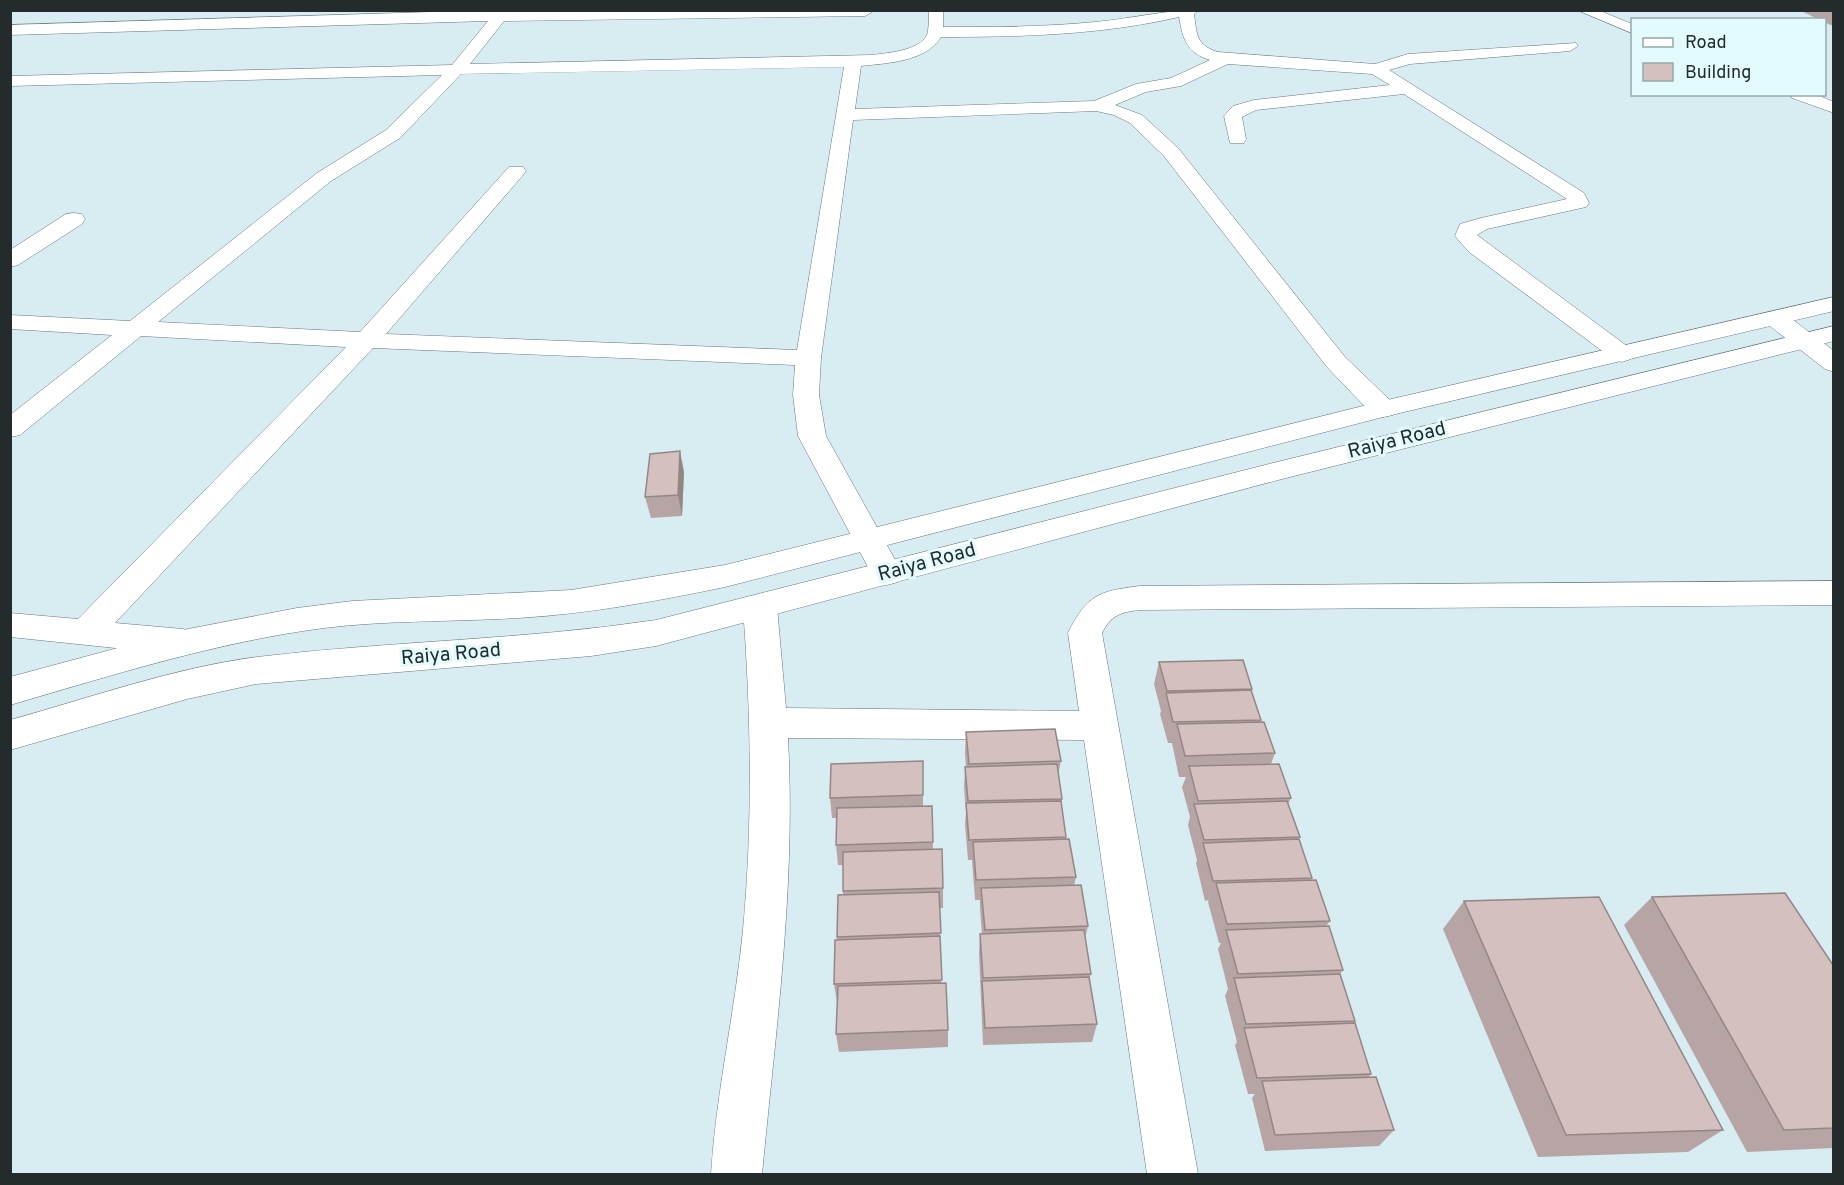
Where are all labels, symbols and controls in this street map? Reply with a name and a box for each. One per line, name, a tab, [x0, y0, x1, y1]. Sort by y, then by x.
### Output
legend	[1631, 18, 1826, 96]
text: Road	[1685, 32, 1727, 55]
text: Building	[1685, 62, 1751, 85]
street label: Raiya Road	[1345, 416, 1449, 466]
street label: Raiya Road	[875, 537, 979, 589]
street label: Raiya Road	[400, 638, 502, 672]

